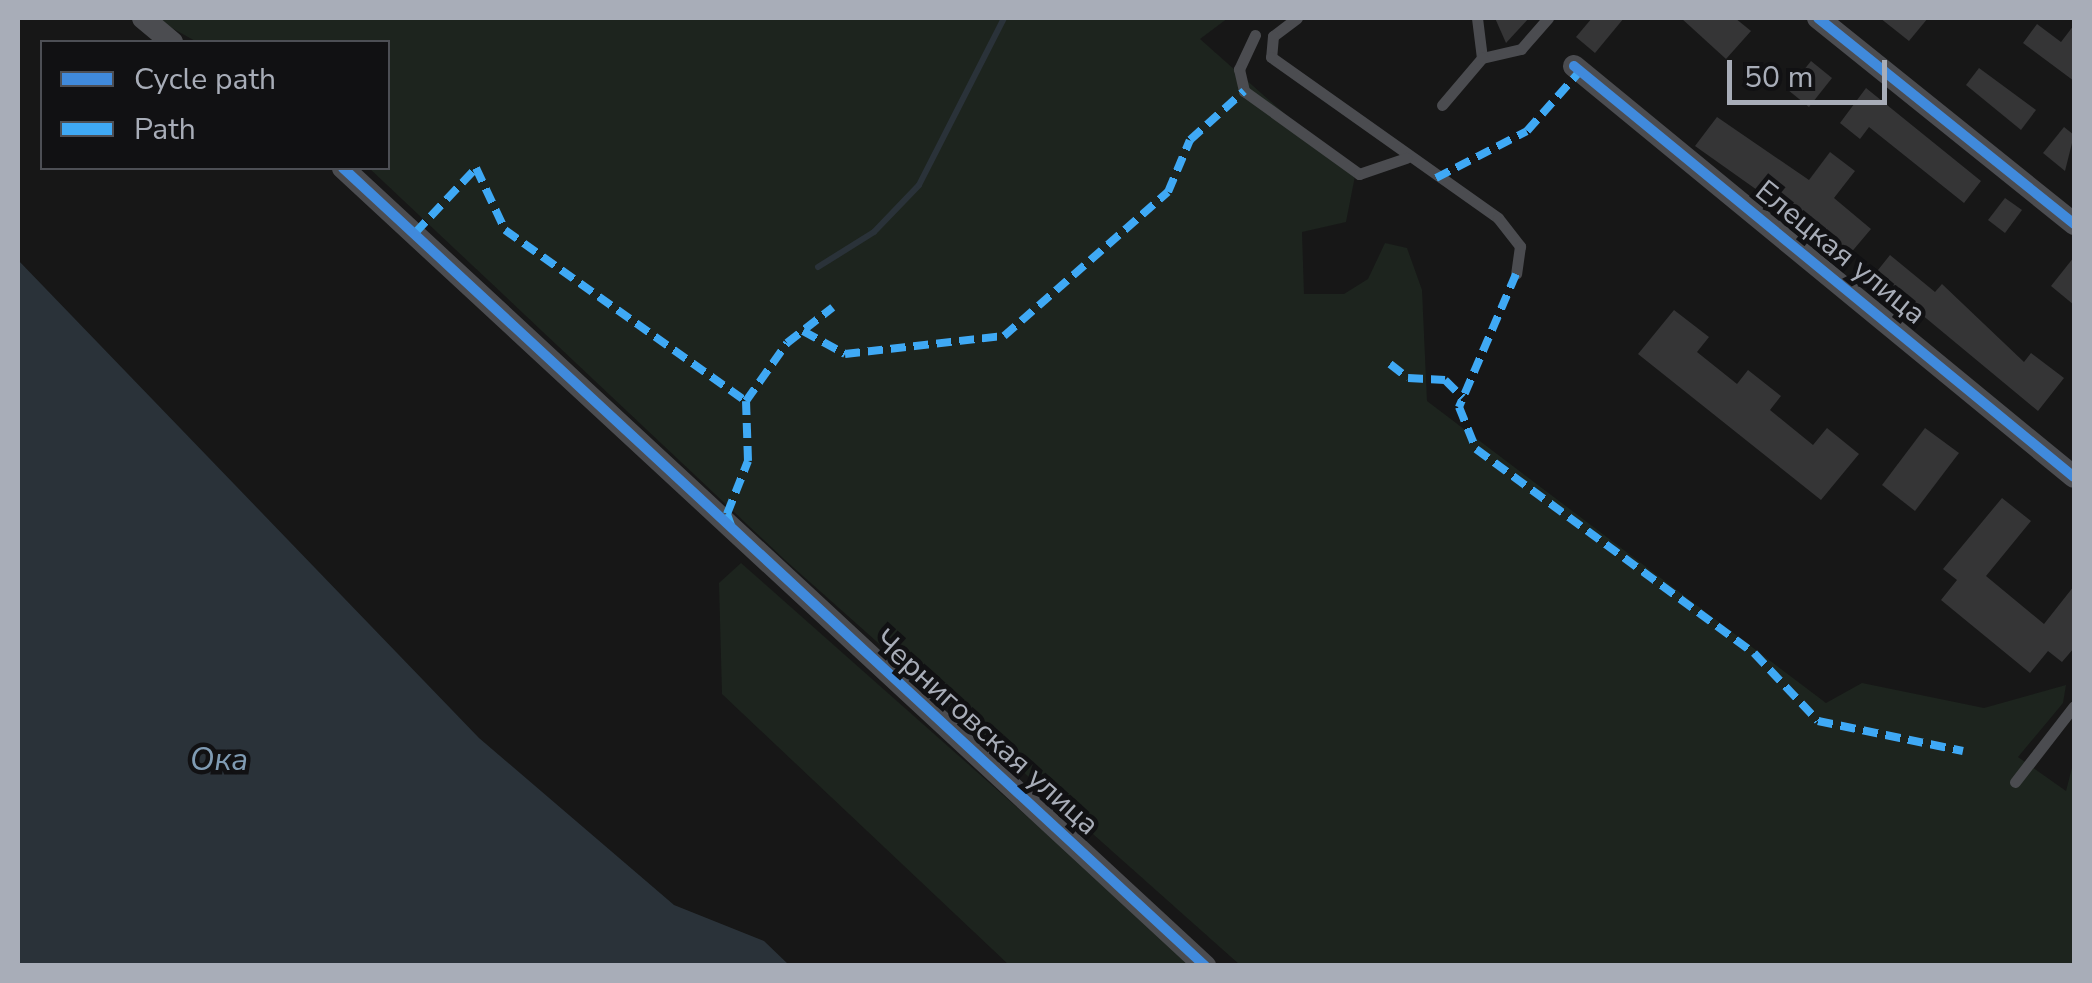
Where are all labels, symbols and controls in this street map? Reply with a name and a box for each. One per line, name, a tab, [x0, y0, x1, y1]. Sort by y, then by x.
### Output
legend	[40, 40, 390, 170]
scale bar	[1732, 40, 1892, 102]
text: 50 m	[1744, 57, 1813, 98]
text: Cycle path	[134, 59, 276, 100]
text: Path	[134, 109, 196, 150]
street label: Елецкая улица	[1748, 173, 1932, 333]
street label: Черниговская улица	[866, 623, 1106, 843]
water label: Ока	[190, 741, 248, 779]

